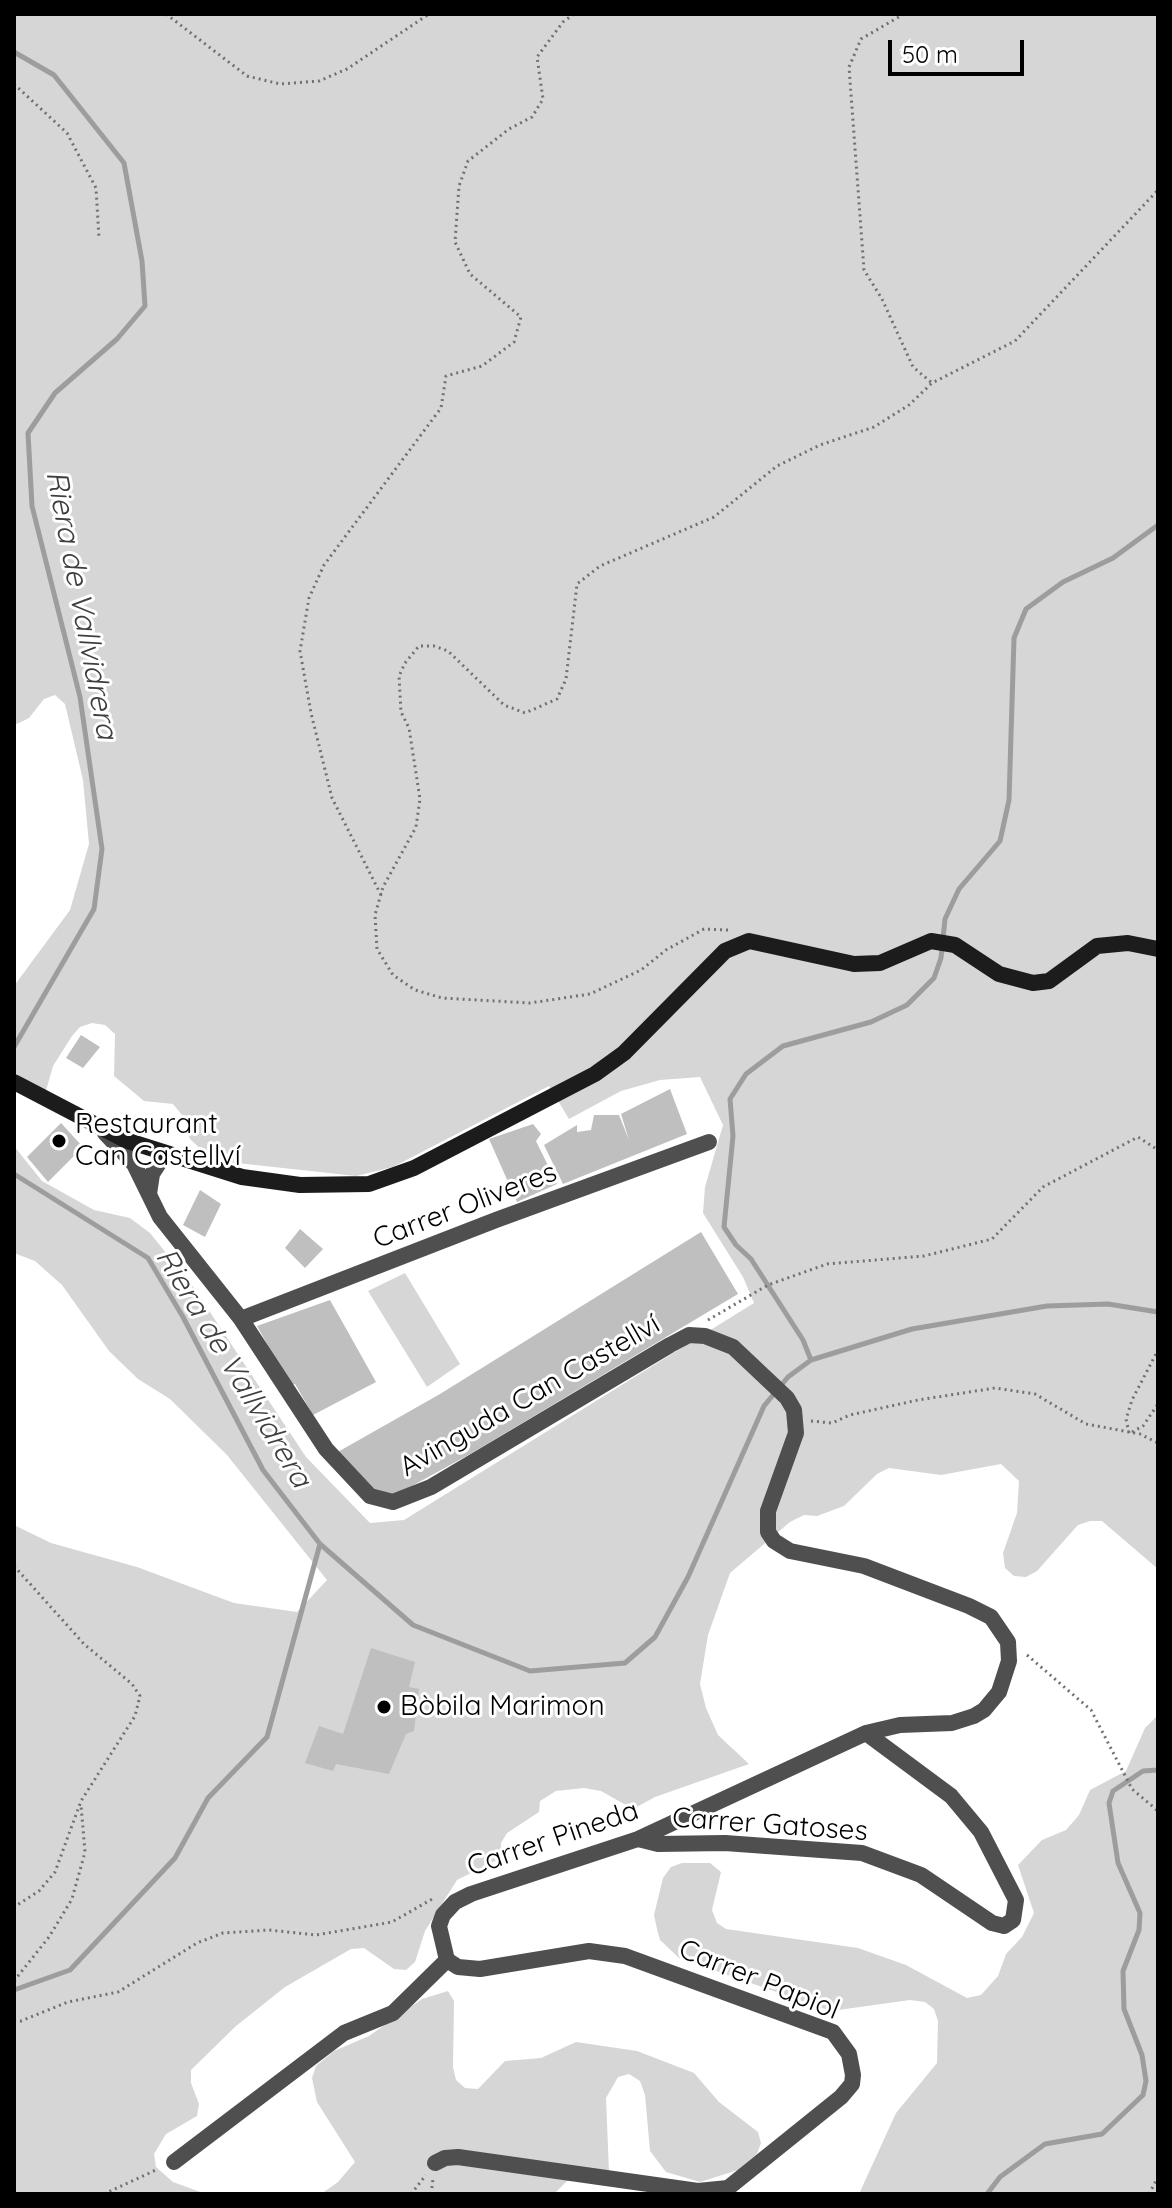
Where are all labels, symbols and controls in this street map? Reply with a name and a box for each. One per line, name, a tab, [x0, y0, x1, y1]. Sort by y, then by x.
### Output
scale bar	[892, 24, 1028, 74]
text: 50 m	[902, 39, 958, 69]
water label: Riera de Vallvidrera	[37, 468, 125, 742]
place label: Restaurant Can Castellví	[75, 1108, 241, 1174]
marker: Restaurant Can Castellví	[50, 1132, 68, 1150]
street label: Carrer Oliveres	[368, 1156, 562, 1256]
water label: Riera de Vallvidrera	[147, 1242, 319, 1494]
street label: Avinguda Can Castellví	[394, 1308, 666, 1484]
place label: Bòbila Marimon	[400, 1690, 605, 1724]
marker: Bòbila Marimon	[375, 1698, 393, 1716]
street label: Carrer Pineda	[463, 1794, 643, 1884]
street label: Carrer Gatoses	[671, 1801, 869, 1849]
street label: Carrer Papiol	[674, 1933, 844, 2027]

